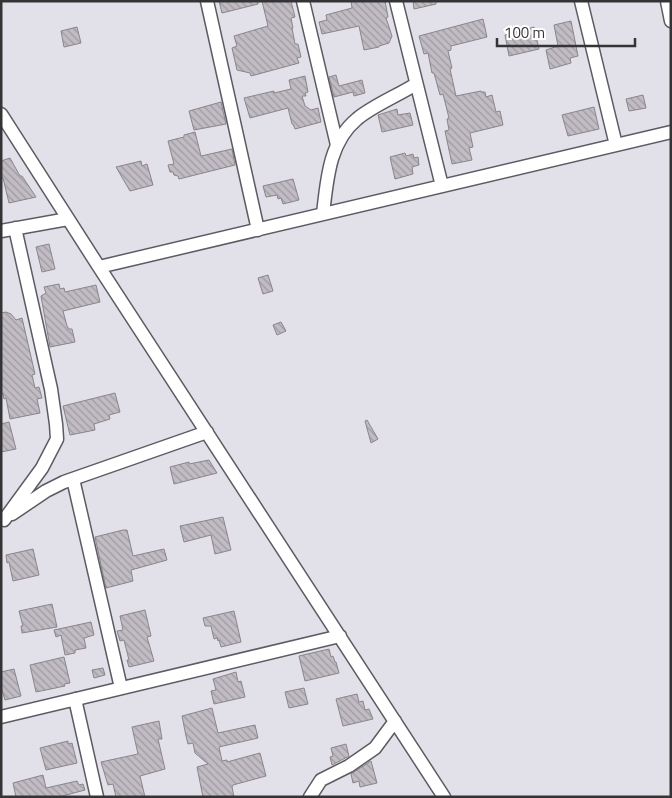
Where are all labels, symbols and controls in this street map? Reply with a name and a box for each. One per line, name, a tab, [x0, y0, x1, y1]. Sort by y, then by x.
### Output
scale bar	[497, 15, 634, 47]
text: 100 m	[504, 21, 545, 44]

